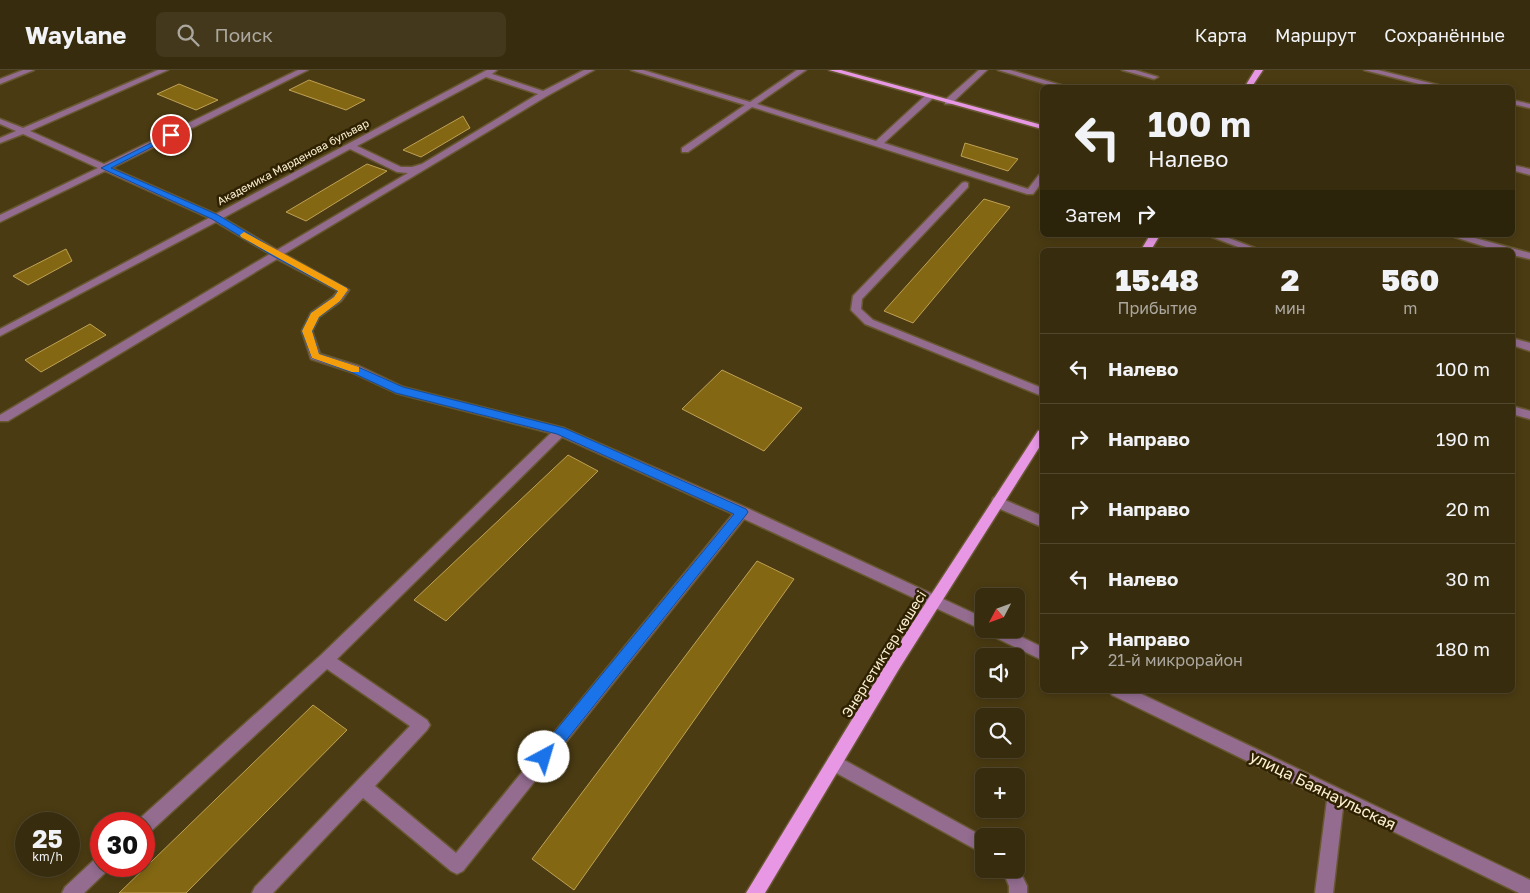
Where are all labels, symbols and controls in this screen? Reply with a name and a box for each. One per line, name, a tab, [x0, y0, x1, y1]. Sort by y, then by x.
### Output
search box	[156, 12, 506, 57]
text: Waylane	[25, 20, 126, 49]
icon: search	[174, 21, 202, 49]
text: Поиск	[214, 23, 273, 46]
text: Карта	[1195, 24, 1247, 46]
text: Маршрут	[1275, 24, 1356, 46]
text: Сохранённые	[1384, 24, 1505, 46]
text: 100 m	[1148, 103, 1251, 145]
icon: left	[1065, 105, 1130, 170]
pin	[150, 114, 192, 156]
street label: Академика Марденова бульвар	[215, 116, 371, 207]
icon: arrive	[157, 121, 185, 149]
text: Налево	[1148, 145, 1228, 172]
icon: right	[1132, 200, 1160, 228]
text: Затем	[1065, 203, 1122, 226]
text: 15:48	[1116, 262, 1199, 298]
text: 2	[1281, 262, 1299, 298]
text: 560	[1381, 262, 1439, 298]
text: Прибытие	[1117, 298, 1197, 318]
text: мин	[1275, 298, 1306, 318]
text: m	[1403, 298, 1417, 318]
icon: left	[1065, 355, 1093, 383]
text: Налево	[1108, 357, 1178, 380]
text: 100 m	[1436, 357, 1490, 380]
icon: right	[1065, 425, 1093, 453]
text: Направо	[1108, 427, 1190, 450]
text: 190 m	[1436, 427, 1490, 450]
icon: right	[1065, 495, 1093, 523]
text: Направо	[1108, 497, 1190, 520]
text: 20 m	[1446, 497, 1490, 520]
icon: left	[1065, 565, 1093, 593]
text: Налево	[1108, 567, 1178, 590]
text: 30 m	[1446, 567, 1490, 590]
street label: Энергетиктер көшесі	[838, 587, 930, 720]
north arrow	[975, 588, 1025, 638]
map controls	[975, 588, 1025, 878]
text: Направо	[1108, 627, 1190, 650]
icon: right	[1065, 635, 1093, 663]
text: 180 m	[1436, 637, 1490, 660]
button: sound	[975, 648, 1025, 698]
text: 21-й микрорайон	[1108, 650, 1243, 670]
button: search	[975, 708, 1025, 758]
position arrow	[517, 730, 569, 782]
street label: улица Баянаульская	[1246, 746, 1400, 834]
button: +	[975, 768, 1025, 818]
speed limit sign: 30	[90, 812, 155, 877]
text: 25	[32, 823, 63, 854]
button: −	[975, 828, 1025, 878]
text: km/h	[32, 849, 63, 864]

